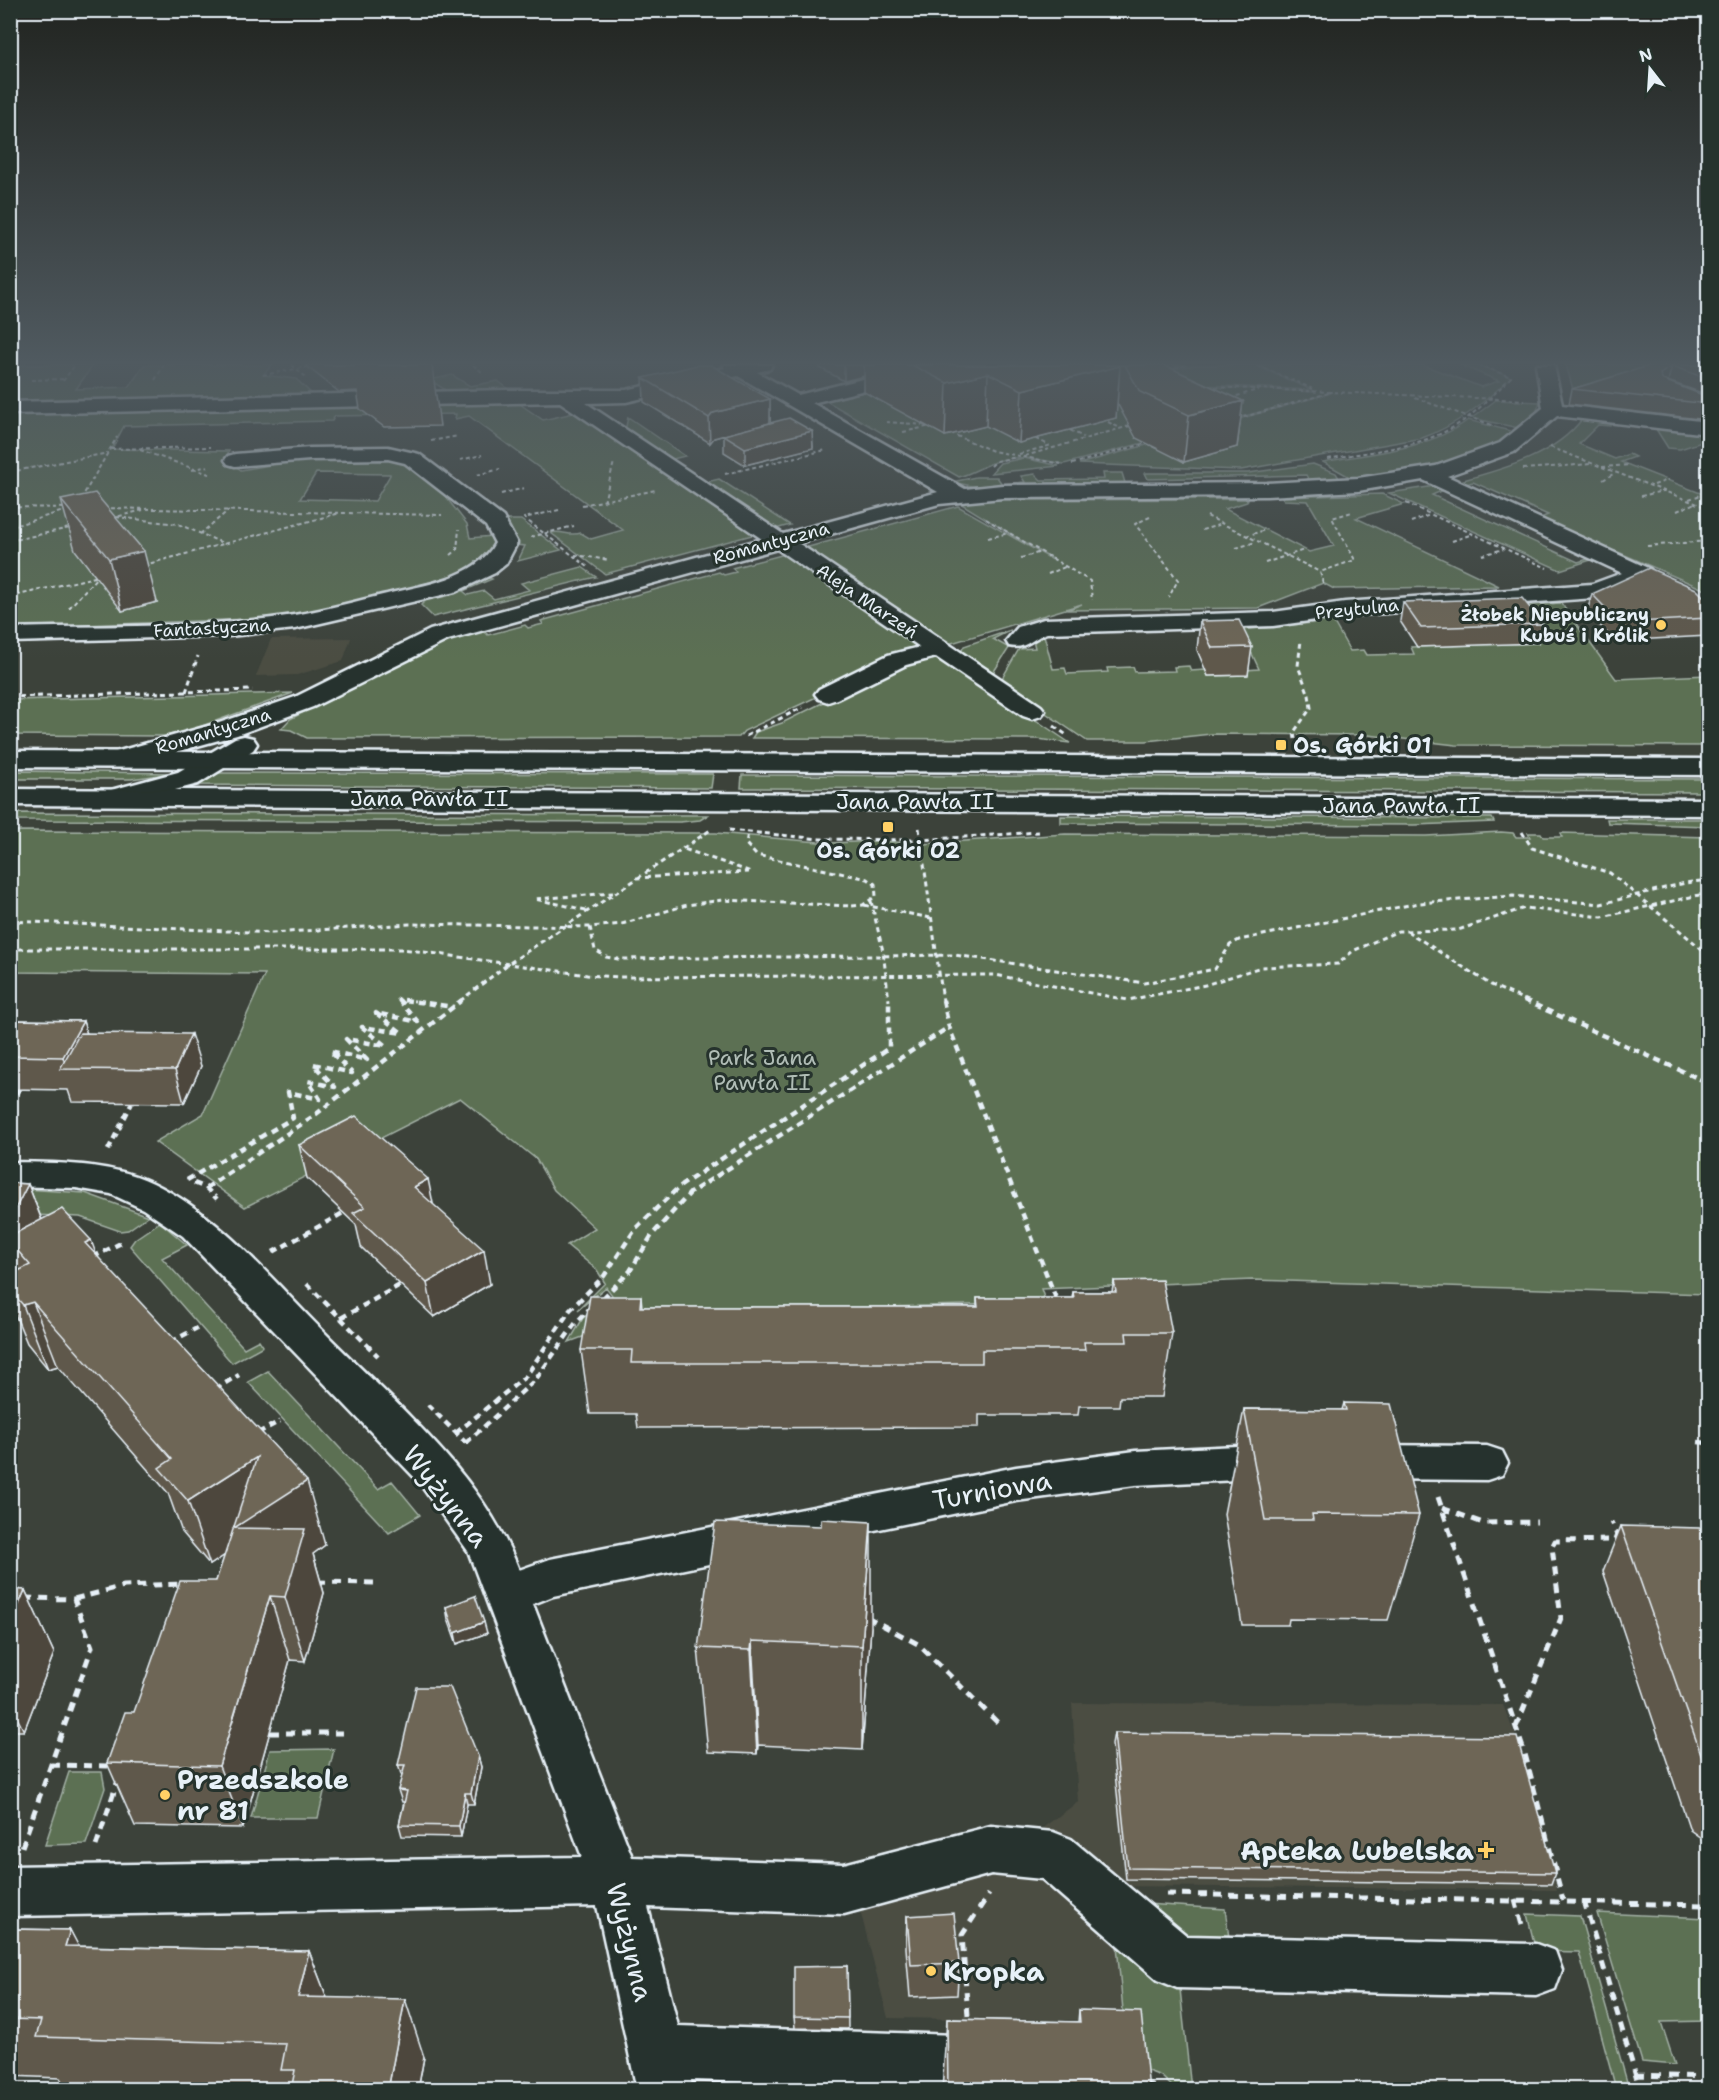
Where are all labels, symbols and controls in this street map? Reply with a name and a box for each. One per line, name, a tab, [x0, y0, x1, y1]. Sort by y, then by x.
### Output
north arrow	[1620, 39, 1680, 99]
text: N	[1637, 43, 1655, 67]
street label: Romantyczna	[710, 516, 832, 570]
street label: Aleja Marzeń	[811, 558, 923, 644]
street label: Przytulna	[1314, 593, 1400, 625]
place label: Żłobek Niepubliczny Kubuś i Królik	[1461, 603, 1649, 648]
street label: Fantastyczna	[153, 613, 271, 643]
marker: Żłobek Niepubliczny Kubuś i Królik	[1654, 618, 1668, 632]
street label: Romantyczna	[152, 702, 274, 760]
place label: Os. Górki 01	[1293, 731, 1431, 760]
marker: Os. Górki 01	[1274, 738, 1288, 752]
street label: Jana Pawła II	[350, 784, 508, 813]
street label: Jana Pawła II	[836, 787, 994, 816]
street label: Jana Pawła II	[1322, 791, 1480, 820]
marker: Os. Górki 02	[881, 820, 895, 834]
place label: Os. Górki 02	[816, 836, 960, 865]
park label: Park Jana Pawła II	[708, 1043, 817, 1097]
street label: Wyżynna	[394, 1437, 498, 1555]
street label: Turniowa	[930, 1461, 1055, 1519]
place label: Przedszkole nr 81	[177, 1761, 349, 1829]
marker: Przedszkole nr 81	[158, 1788, 172, 1802]
place label: Apteka Lubelska	[1240, 1832, 1475, 1869]
marker: Apteka Lubelska	[1479, 1843, 1493, 1857]
street label: Wyżynna	[597, 1879, 663, 2005]
place label: Kropka	[943, 1953, 1045, 1990]
marker: Kropka	[924, 1964, 938, 1978]

